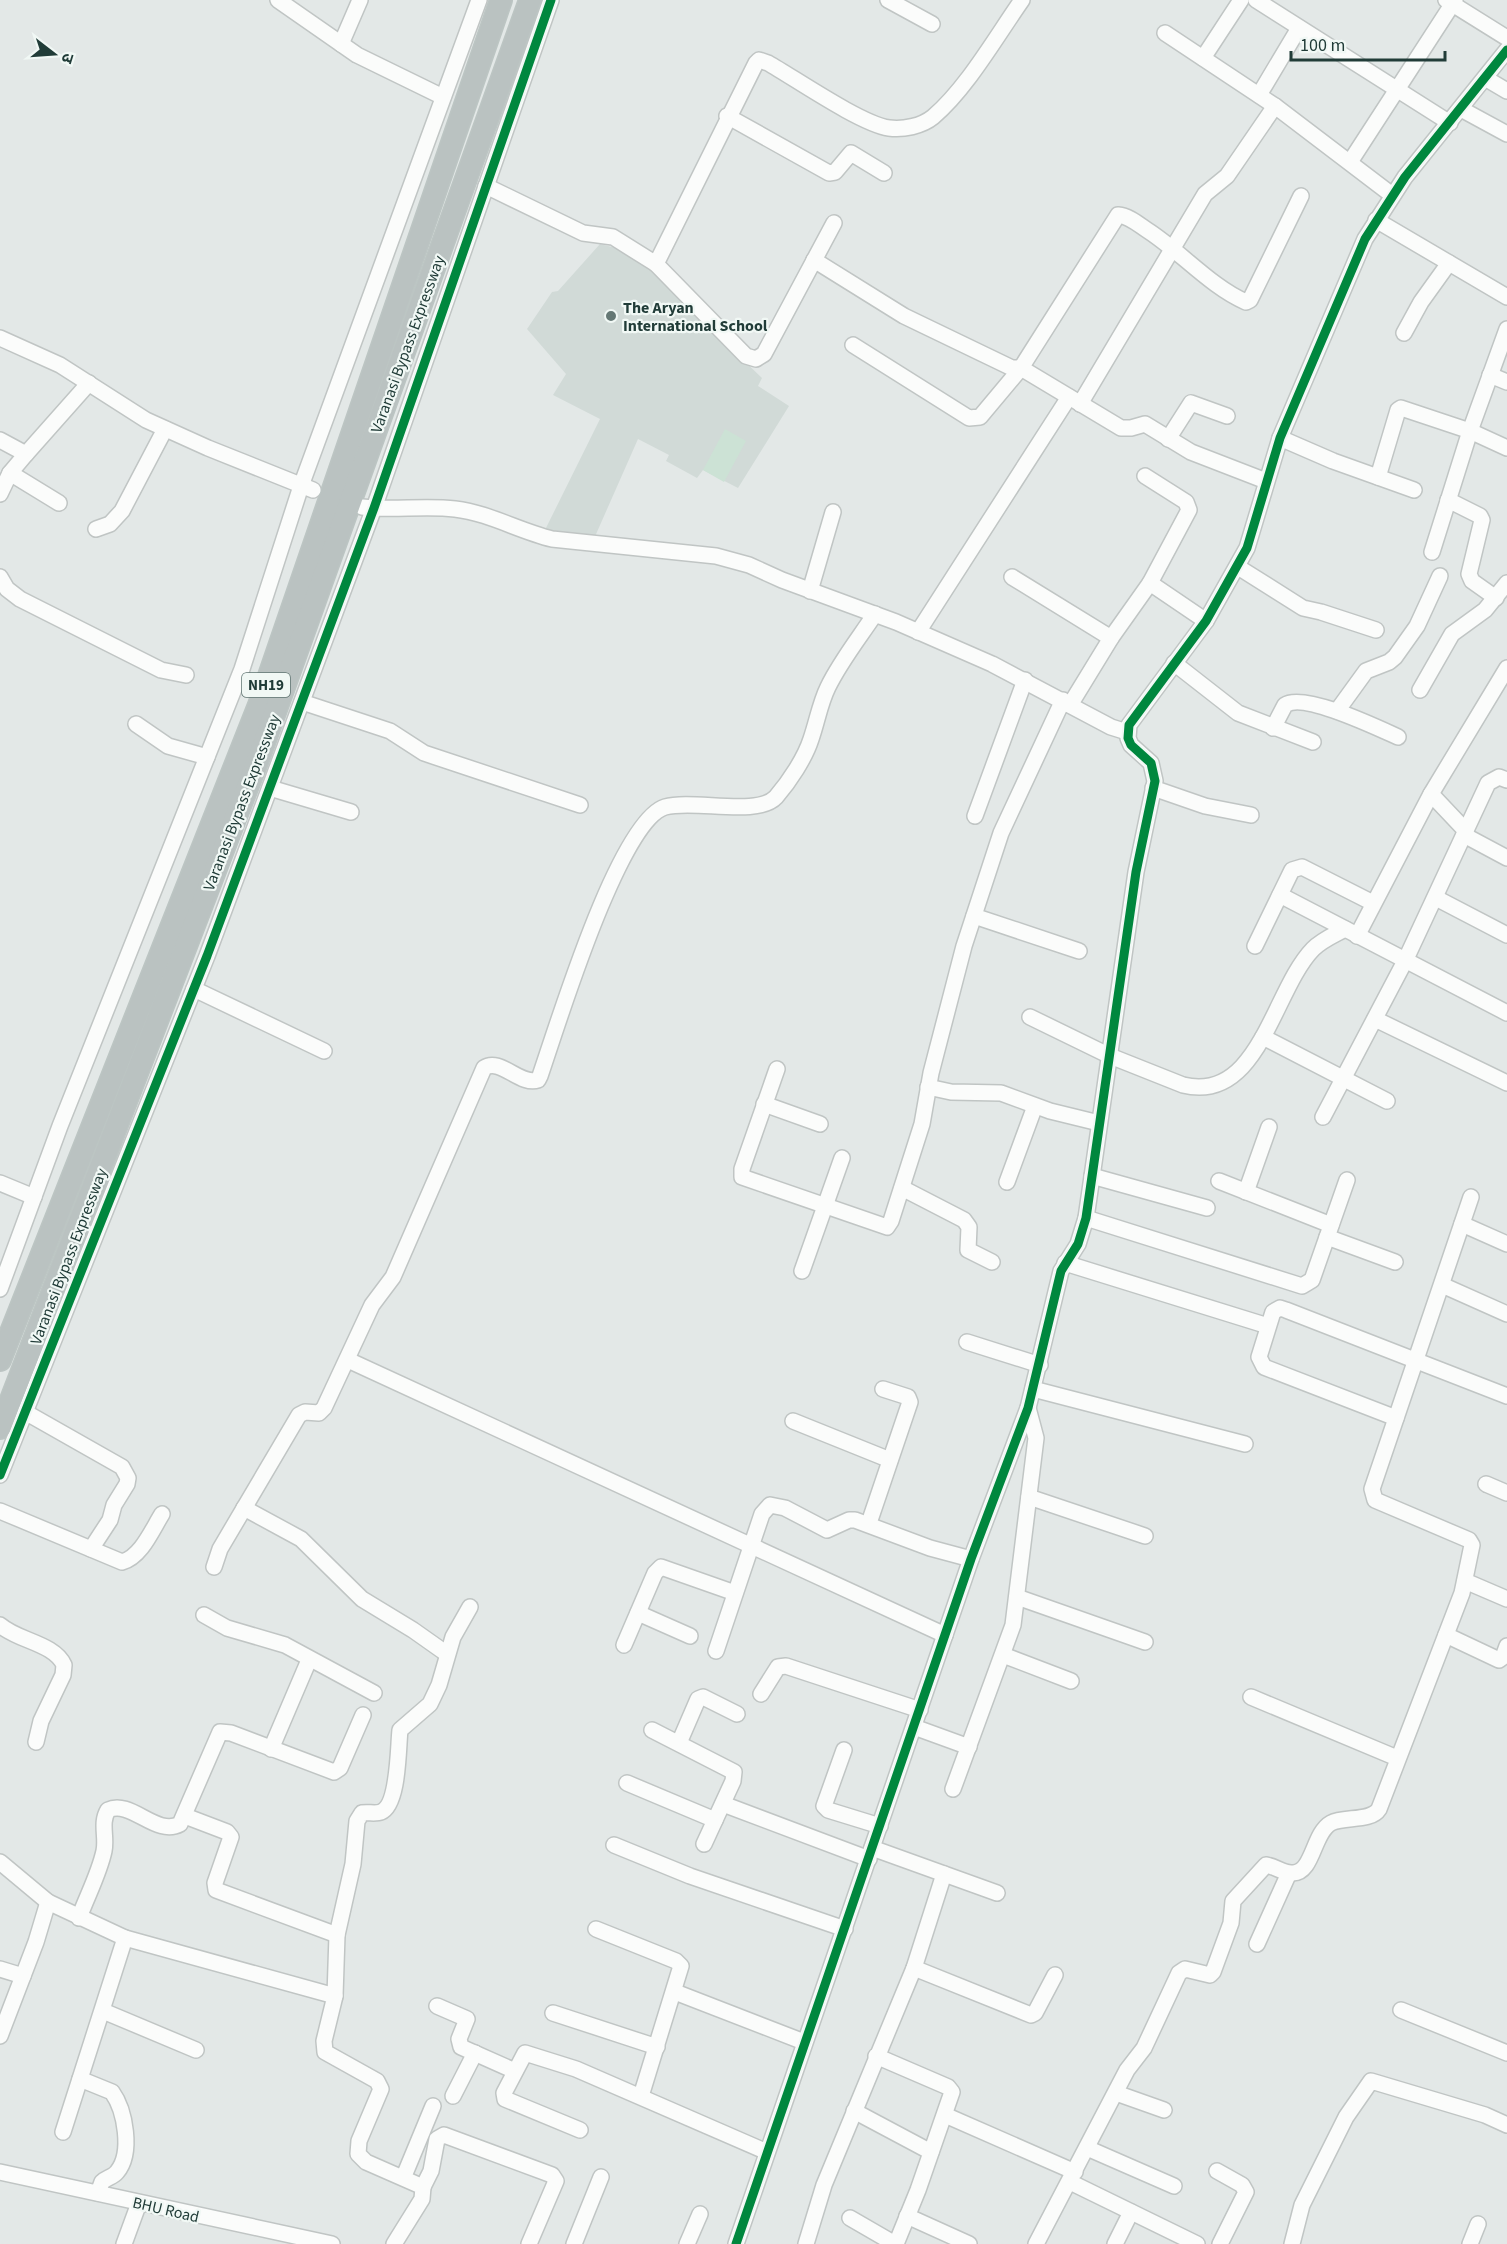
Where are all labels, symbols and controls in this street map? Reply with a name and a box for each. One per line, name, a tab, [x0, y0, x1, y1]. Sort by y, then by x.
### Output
north arrow	[24, 24, 84, 84]
scale bar	[1291, 24, 1446, 62]
text: 100 m	[1300, 33, 1345, 58]
text: उ	[55, 50, 79, 66]
street label: Varanasi Bypass Expressway	[366, 252, 451, 436]
place label: The Aryan International School	[623, 297, 768, 337]
marker: The Aryan International School	[604, 309, 618, 323]
road number: NH19	[242, 673, 290, 697]
street label: Varanasi Bypass Expressway	[198, 710, 286, 894]
street label: Varanasi Bypass Expressway	[25, 1164, 113, 1348]
street label: BHU Road	[130, 2192, 201, 2228]

